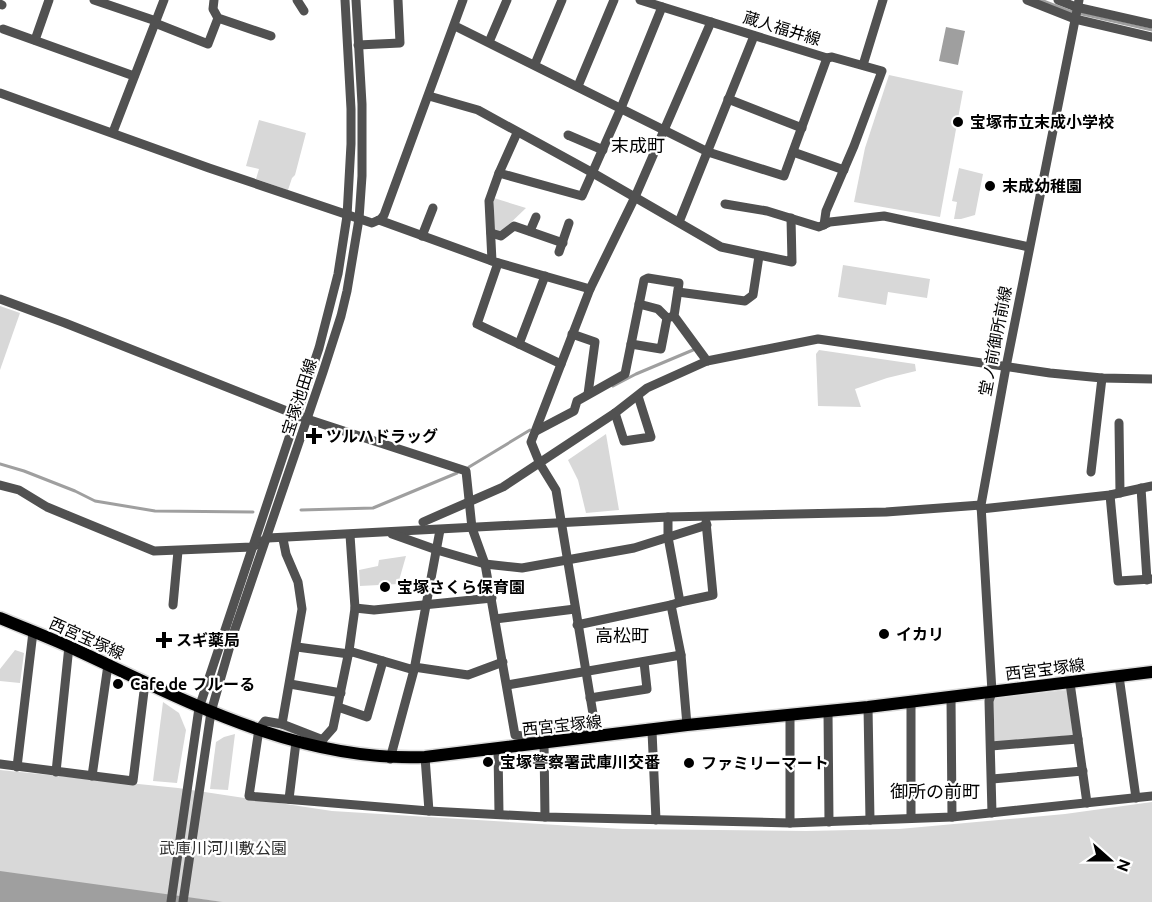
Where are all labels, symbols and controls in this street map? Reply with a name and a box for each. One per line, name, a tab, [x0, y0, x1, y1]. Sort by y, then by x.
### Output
street label: 蔵人福井線	[741, 8, 823, 48]
place label: 宝塚市立末成小学校	[970, 113, 1114, 131]
marker: 宝塚市立末成小学校	[951, 115, 965, 129]
district label: 末成町	[611, 135, 665, 155]
place label: 末成幼稚園	[1002, 177, 1082, 195]
marker: 末成幼稚園	[983, 179, 997, 193]
street label: 堂ノ前御所前線	[975, 284, 1015, 398]
street label: 宝塚池田線	[278, 356, 320, 438]
place label: ツルハドラッグ	[326, 427, 438, 445]
marker: ツルハドラッグ	[307, 429, 321, 443]
place label: 宝塚さくら保育園	[397, 578, 525, 596]
marker: 宝塚さくら保育園	[378, 580, 392, 594]
street label: 西宮宝塚線	[47, 614, 127, 662]
district label: 高松町	[595, 625, 649, 645]
place label: イカリ	[896, 625, 944, 643]
marker: イカリ	[877, 627, 891, 641]
place label: スギ薬局	[176, 631, 240, 649]
marker: スギ薬局	[157, 633, 171, 647]
street label: 西宮宝塚線	[1004, 655, 1086, 683]
place label: Cafe de フルーる	[130, 675, 255, 693]
marker: Cafe de フルーる	[111, 677, 125, 691]
street label: 西宮宝塚線	[521, 712, 603, 738]
place label: 宝塚警察署武庫川交番	[500, 753, 660, 771]
place label: ファミリーマート	[701, 754, 829, 772]
marker: 宝塚警察署武庫川交番	[481, 755, 495, 769]
marker: ファミリーマート	[682, 756, 696, 770]
district label: 御所の前町	[890, 781, 980, 801]
north arrow	[1080, 830, 1140, 890]
park label: 武庫川河川敷公園	[159, 839, 287, 857]
text: N	[1113, 857, 1135, 874]

